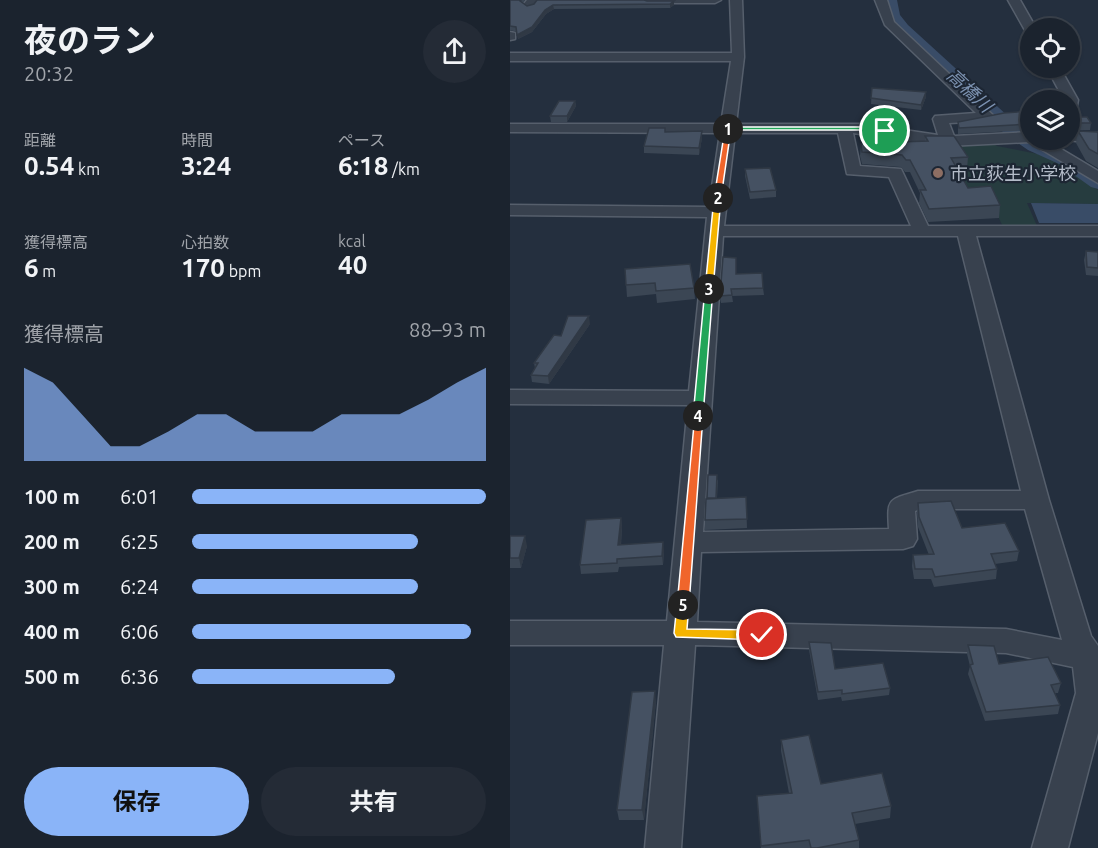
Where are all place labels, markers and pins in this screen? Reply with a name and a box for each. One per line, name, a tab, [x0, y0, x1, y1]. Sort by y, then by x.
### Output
pin	[859, 105, 910, 156]
pin: 1	[713, 114, 743, 144]
place label: 市立荻生小学校	[950, 163, 1076, 183]
marker: 市立荻生小学校	[931, 166, 945, 180]
pin: 2	[703, 183, 733, 213]
pin: 3	[694, 274, 724, 304]
pin: 4	[683, 401, 713, 431]
pin: 5	[668, 590, 698, 620]
pin	[736, 609, 787, 660]

